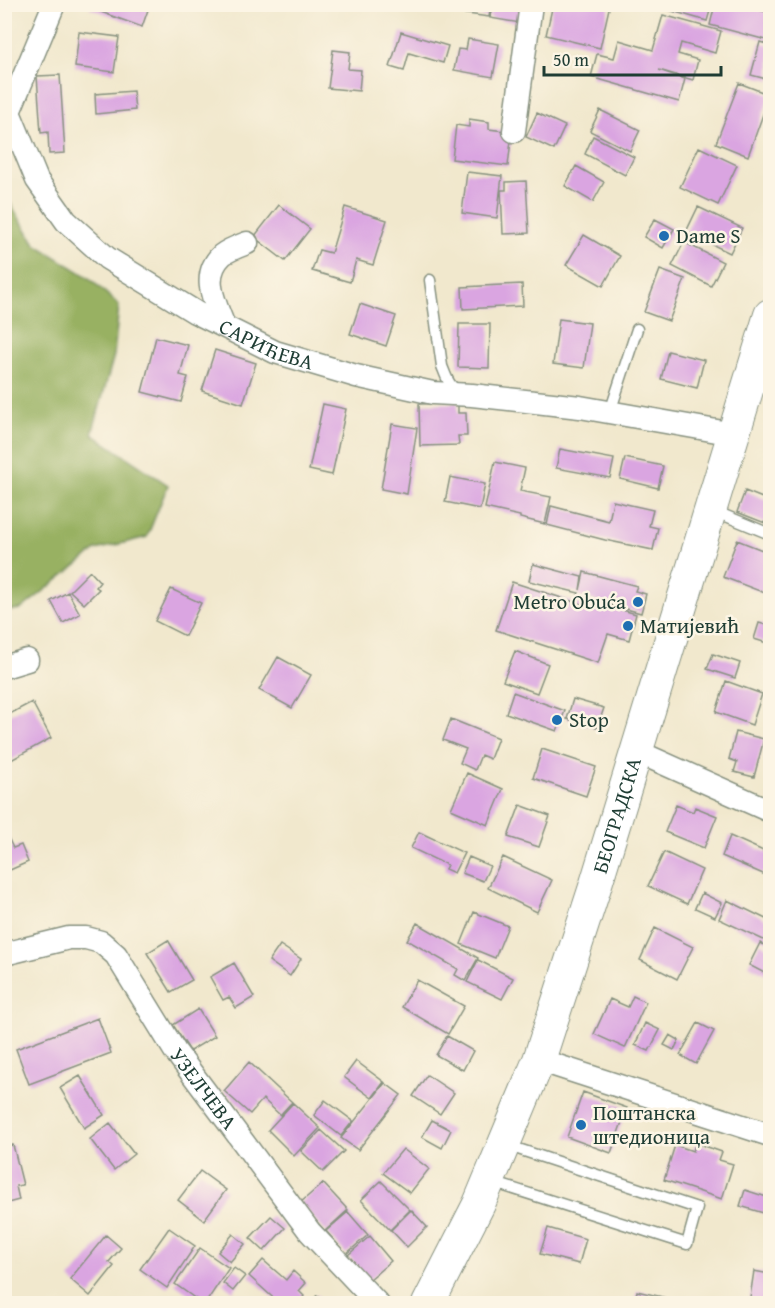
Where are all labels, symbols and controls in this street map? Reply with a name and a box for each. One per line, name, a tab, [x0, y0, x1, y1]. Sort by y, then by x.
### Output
scale bar	[544, 39, 721, 77]
text: 50 m	[553, 46, 589, 73]
place label: Dame S	[676, 220, 741, 251]
marker: Dame S	[657, 229, 671, 243]
street label: САРИЋЕВА	[214, 310, 318, 378]
place label: Metro Obuća	[514, 586, 626, 617]
marker: Metro Obuća	[631, 595, 645, 609]
place label: Матијевић	[640, 610, 739, 641]
marker: Матијевић	[621, 619, 635, 633]
place label: Stop	[569, 704, 609, 735]
marker: Stop	[550, 713, 564, 727]
street label: БЕОГРАДСКА	[584, 753, 649, 877]
street label: УЗЕЛЧЕВА	[162, 1041, 245, 1136]
place label: Поштанска штедионица	[593, 1097, 710, 1152]
marker: Поштанска штедионица	[574, 1118, 588, 1132]

